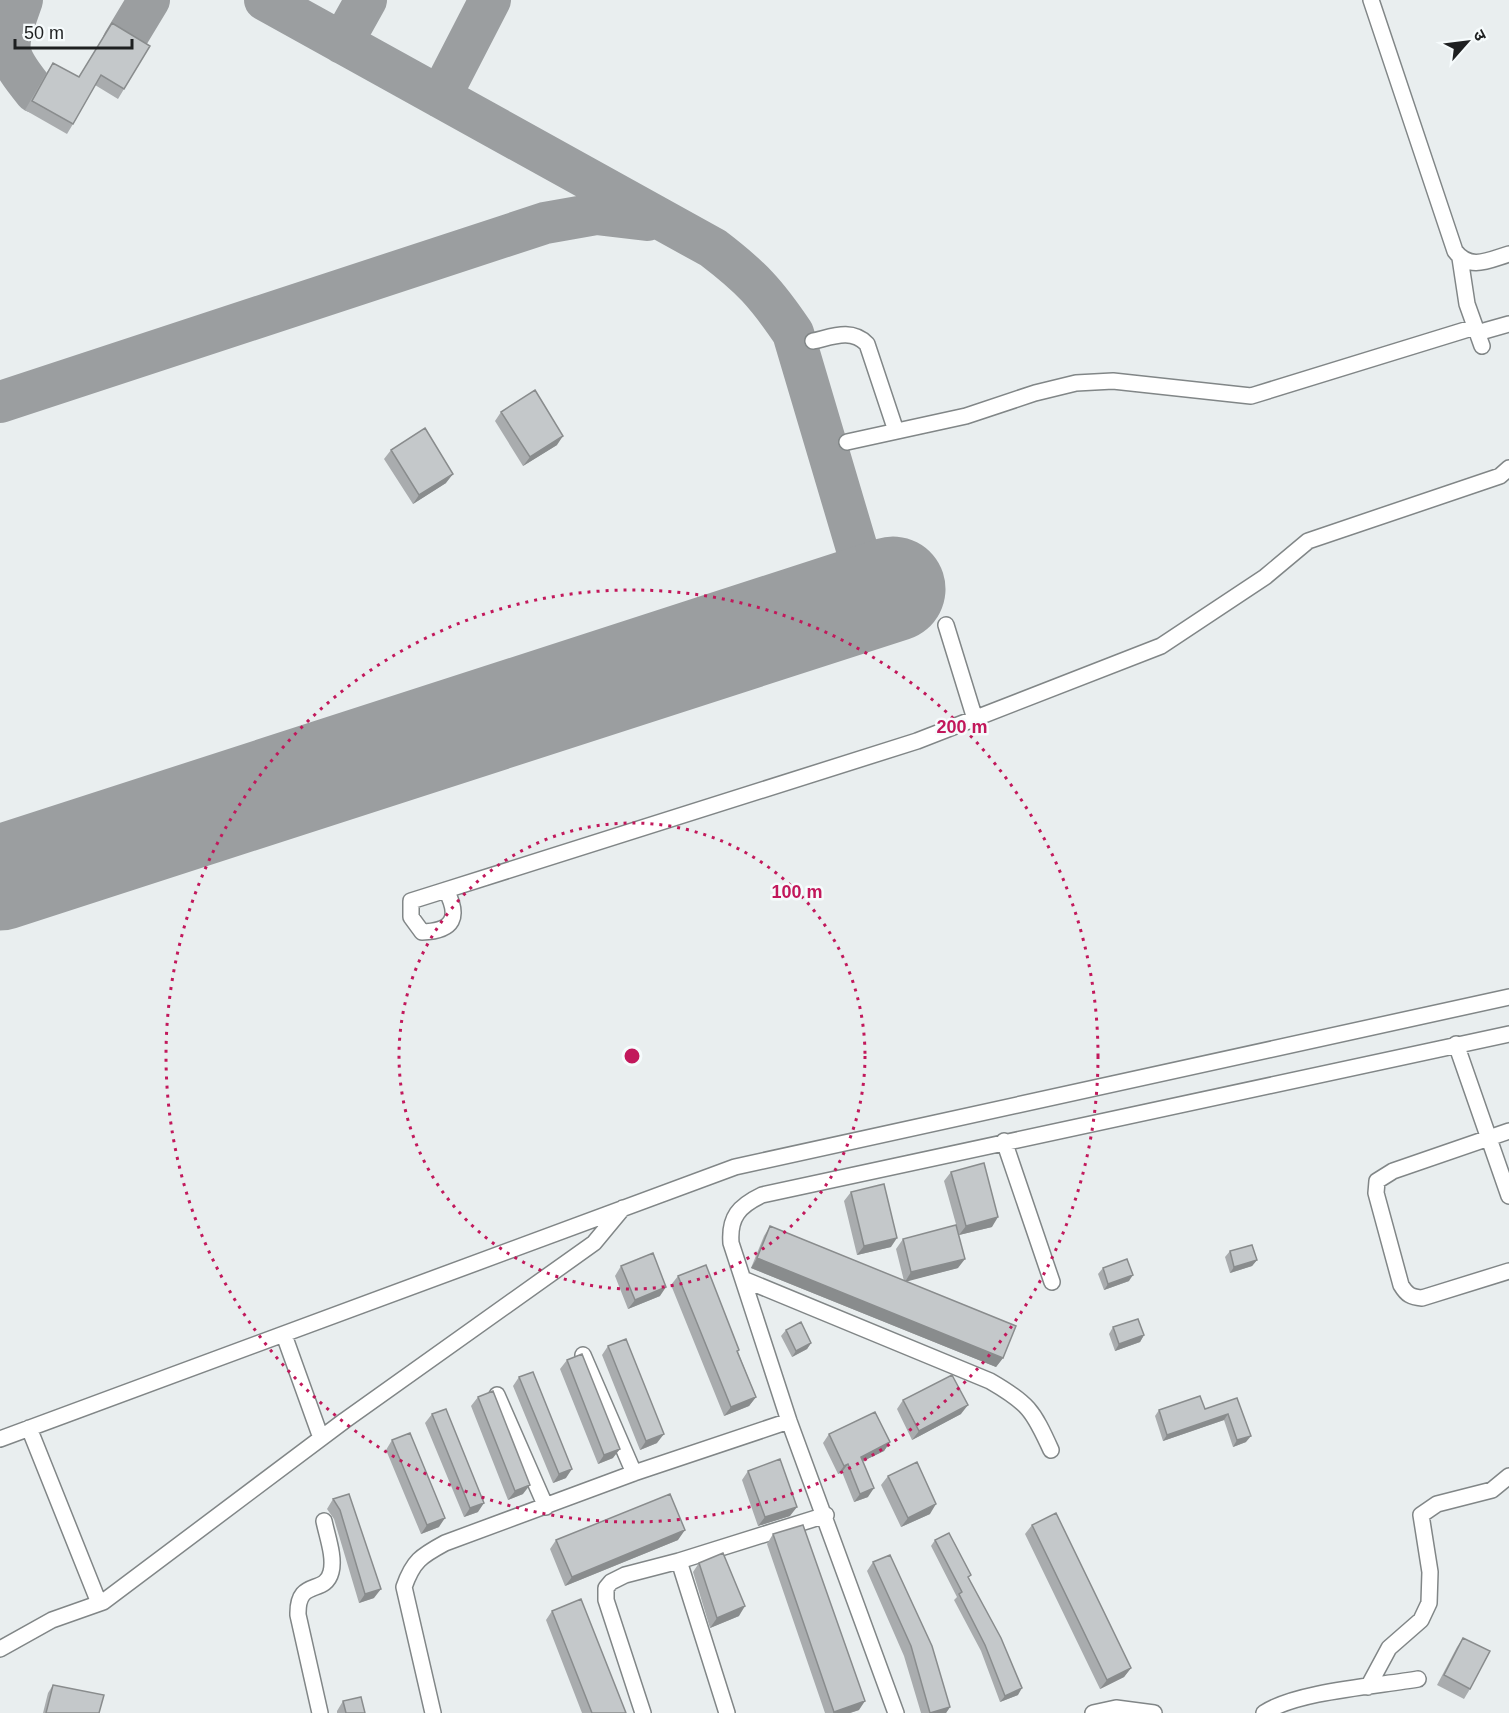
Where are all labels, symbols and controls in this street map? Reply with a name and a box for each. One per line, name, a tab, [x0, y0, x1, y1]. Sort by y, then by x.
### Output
scale bar	[15, 12, 132, 50]
north arrow	[1437, 12, 1497, 72]
text: 50 m	[24, 23, 64, 43]
text: उ	[1470, 27, 1490, 44]
text: 200 m	[936, 717, 988, 737]
text: 100 m	[771, 882, 823, 902]
centre of rings	[622, 1046, 642, 1066]

